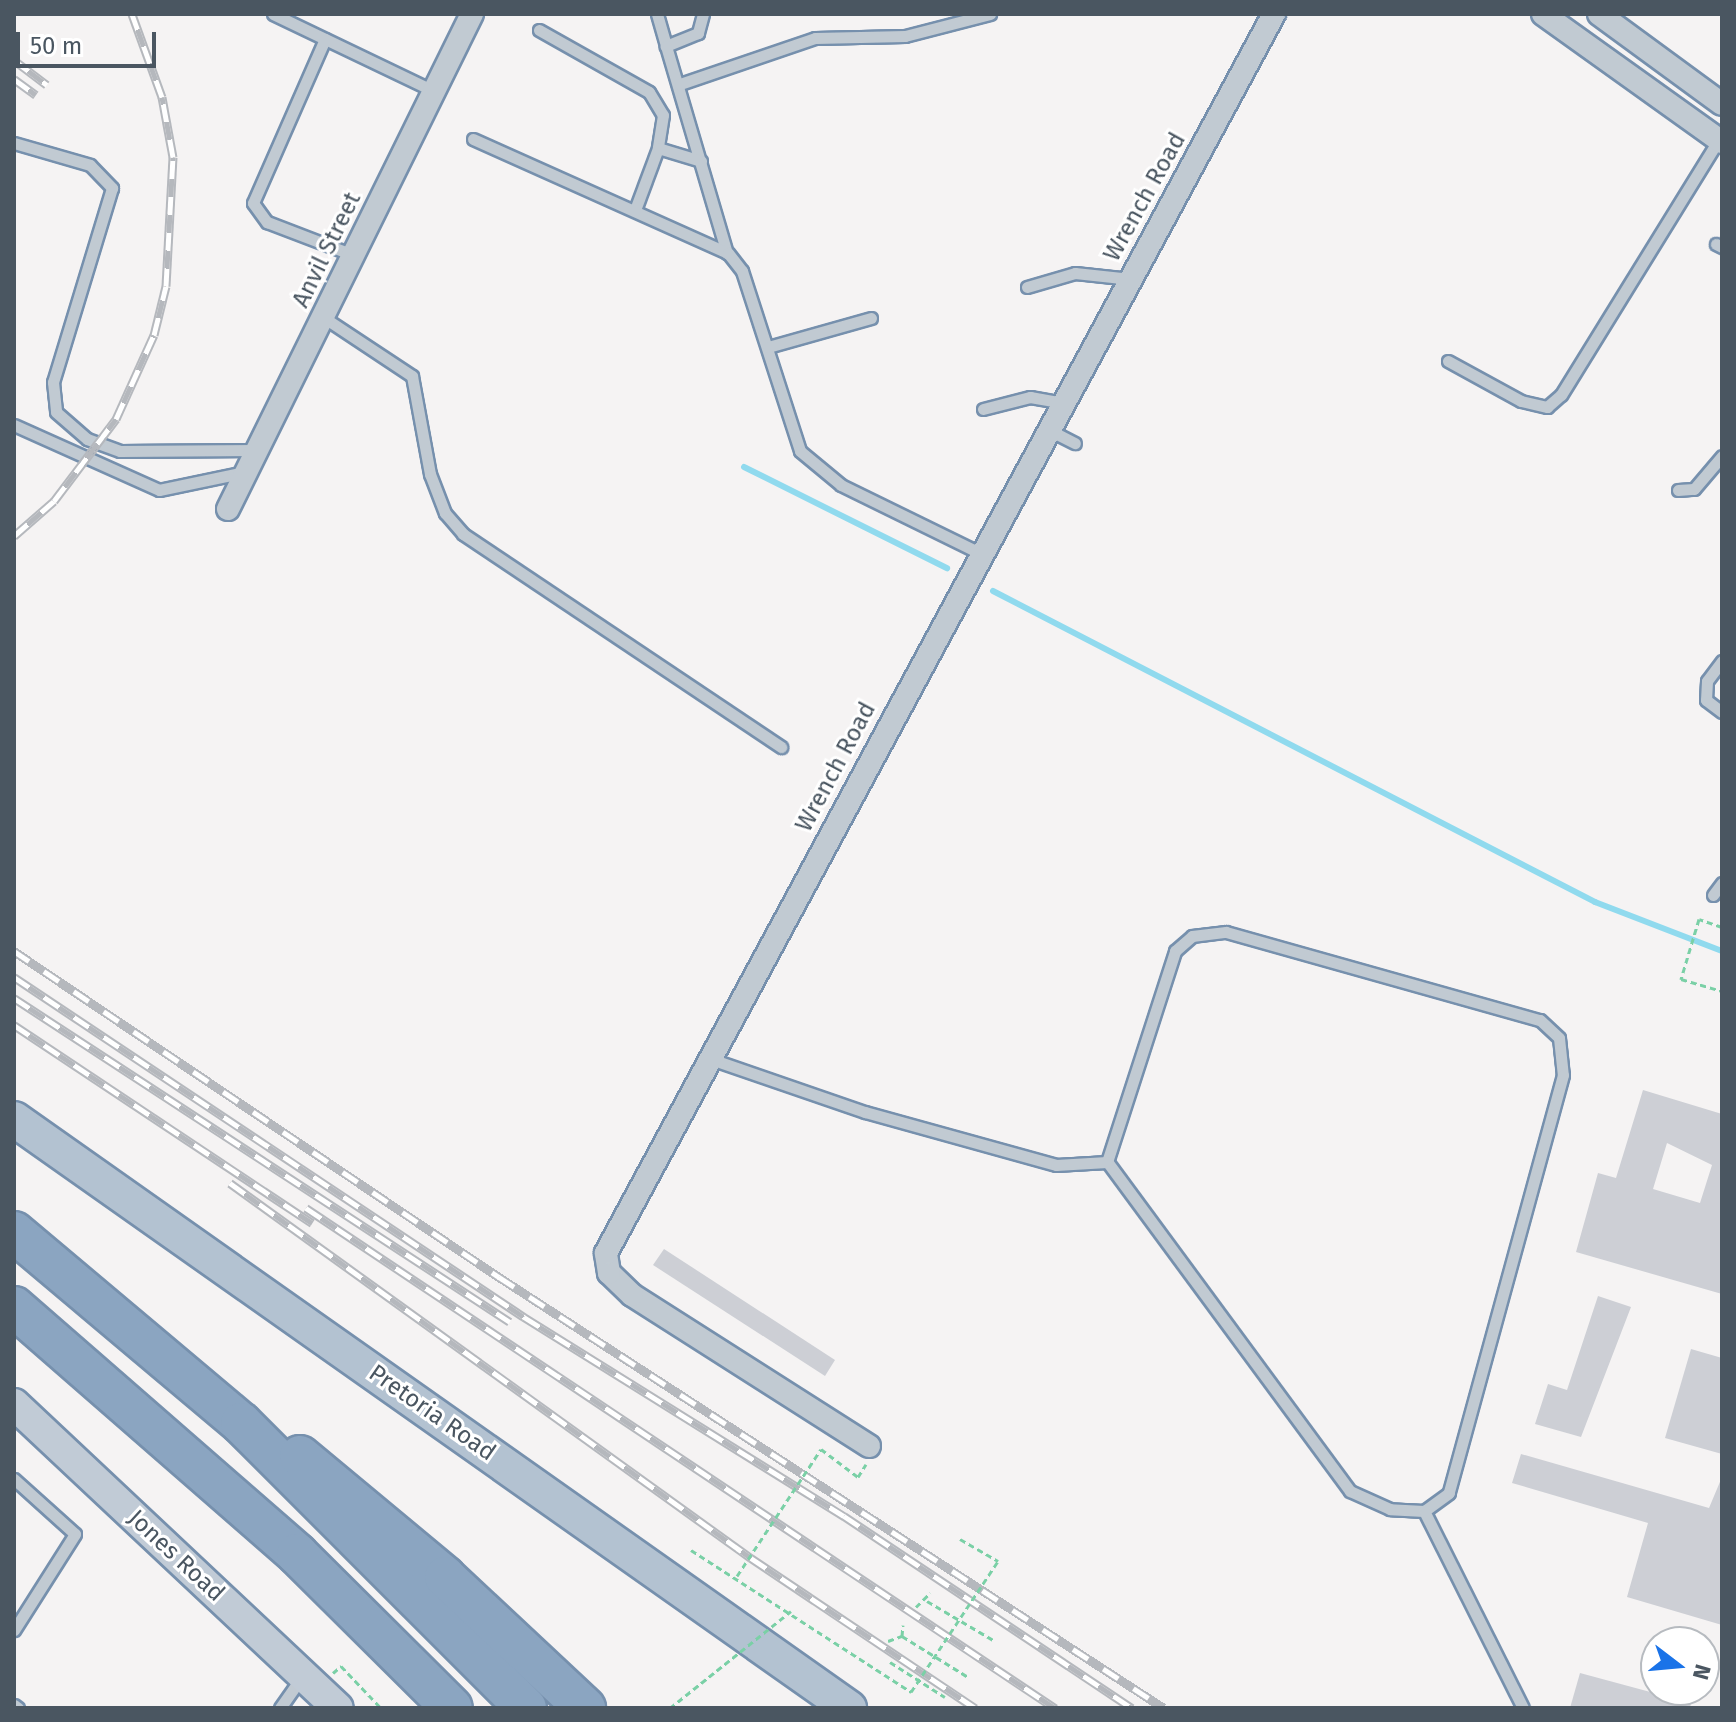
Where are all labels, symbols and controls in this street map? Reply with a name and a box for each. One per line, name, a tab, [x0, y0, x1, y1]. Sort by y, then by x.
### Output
scale bar	[20, 16, 160, 66]
text: 50 m	[30, 32, 82, 60]
street label: Wrench Road	[1098, 128, 1192, 266]
street label: Anvil Street	[287, 188, 367, 312]
street label: Wrench Road	[790, 697, 882, 837]
street label: Pretoria Road	[363, 1359, 501, 1467]
street label: Jones Road	[122, 1504, 230, 1608]
north arrow	[1640, 1626, 1720, 1706]
text: N	[1687, 1661, 1717, 1683]

